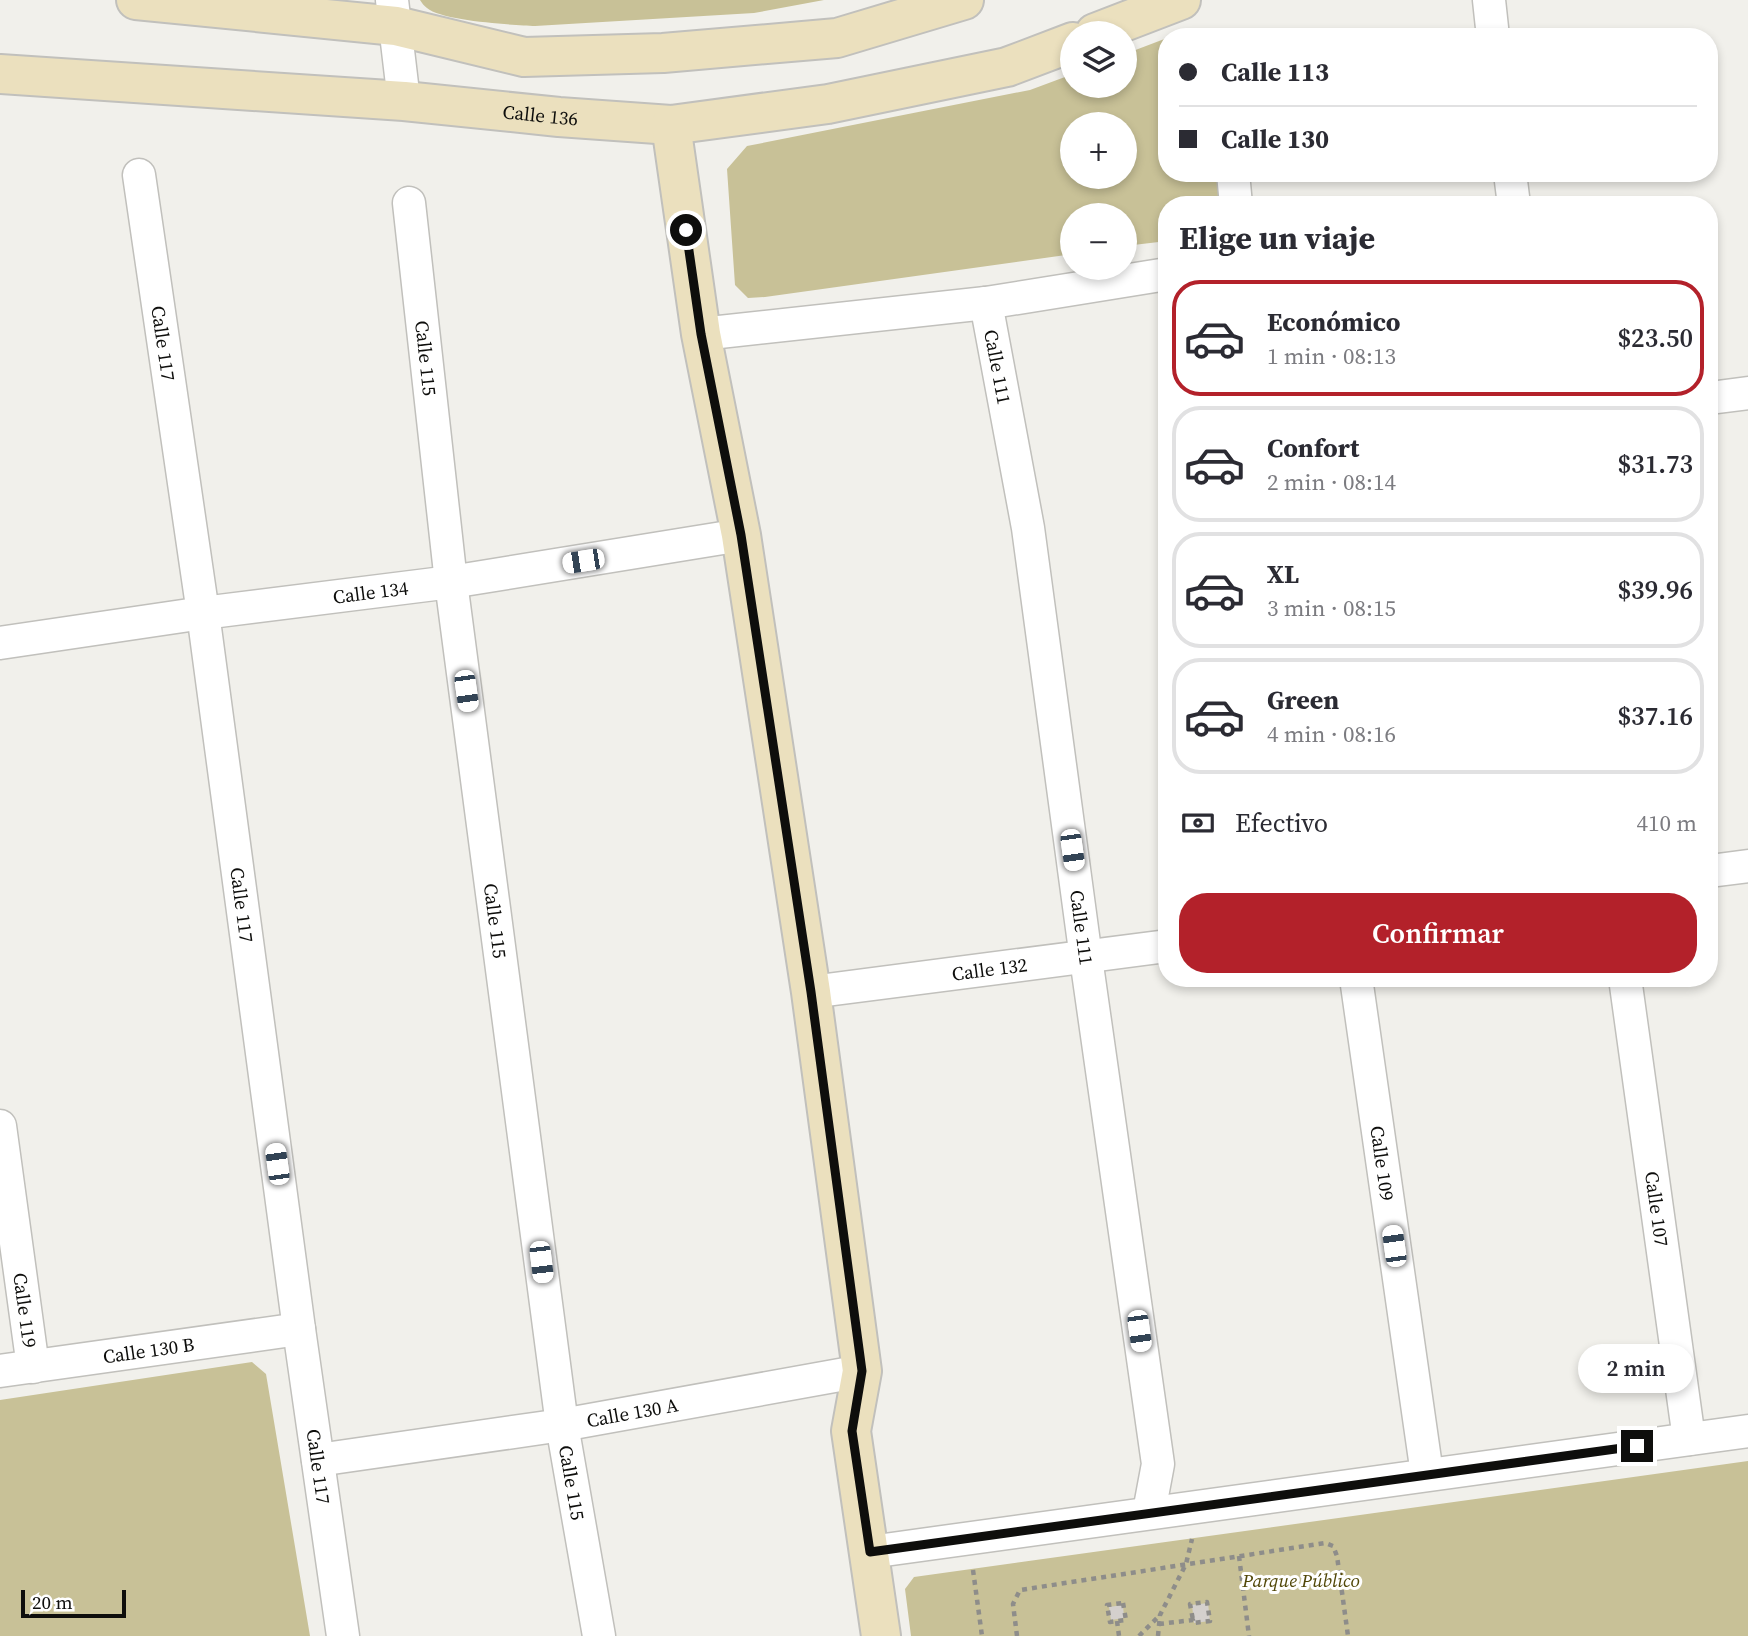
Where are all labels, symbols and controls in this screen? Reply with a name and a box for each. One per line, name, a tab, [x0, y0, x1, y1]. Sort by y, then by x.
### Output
map controls	[1060, 21, 1137, 280]
button: layers	[1060, 21, 1137, 98]
text: Calle 113	[1221, 54, 1329, 90]
street label: Calle 136	[501, 98, 579, 131]
button: +	[1060, 112, 1137, 189]
text: Calle 130	[1221, 121, 1329, 157]
button: −	[1060, 203, 1137, 280]
route start	[670, 214, 702, 246]
text: Elige un viaje	[1179, 216, 1375, 260]
street label: Calle 117	[145, 304, 182, 383]
text: Económico	[1267, 304, 1400, 340]
icon: car	[1183, 307, 1246, 370]
street label: Calle 115	[409, 319, 443, 397]
text: $23.50	[1618, 320, 1693, 356]
street label: Calle 111	[978, 327, 1018, 406]
text: 1 min · 08:13	[1267, 340, 1396, 372]
text: Confort	[1267, 430, 1359, 466]
icon: car	[1183, 433, 1246, 496]
text: $31.73	[1618, 446, 1693, 482]
text: 2 min · 08:14	[1267, 466, 1396, 498]
car	[561, 547, 606, 575]
text: XL	[1267, 556, 1299, 592]
icon: car	[1183, 559, 1246, 622]
text: $39.96	[1618, 572, 1693, 608]
street label: Calle 134	[331, 574, 410, 610]
text: 3 min · 08:15	[1267, 592, 1396, 624]
car	[453, 669, 480, 713]
text: Green	[1267, 682, 1339, 718]
icon: car	[1183, 685, 1246, 748]
text: $37.16	[1618, 698, 1693, 734]
text: 4 min · 08:16	[1267, 718, 1396, 750]
icon: cash	[1179, 804, 1217, 842]
text: Efectivo	[1235, 805, 1328, 841]
text: 410 m	[1636, 807, 1697, 839]
car	[1059, 828, 1086, 872]
street label: Calle 117	[224, 865, 260, 944]
street label: Calle 115	[478, 882, 513, 960]
street label: Calle 111	[1064, 888, 1100, 967]
button: Confirmar	[1179, 893, 1697, 973]
street label: Calle 132	[950, 951, 1029, 987]
street label: Calle 109	[1364, 1124, 1401, 1202]
car	[264, 1142, 291, 1186]
street label: Calle 107	[1639, 1170, 1675, 1248]
car	[1381, 1224, 1408, 1268]
car	[529, 1240, 554, 1284]
street label: Calle 119	[7, 1271, 43, 1350]
car	[1126, 1309, 1153, 1353]
street label: Calle 130 B	[101, 1331, 196, 1369]
callout: 2 min	[1579, 1344, 1695, 1394]
text: 2 min	[1606, 1352, 1666, 1384]
street label: Calle 130 A	[584, 1391, 681, 1433]
street label: Calle 117	[300, 1427, 337, 1506]
route end	[1621, 1430, 1653, 1462]
street label: Calle 115	[553, 1443, 591, 1522]
park label: Parque Público	[1241, 1567, 1360, 1593]
scale bar	[21, 1587, 126, 1619]
text: 20 m	[32, 1589, 73, 1615]

